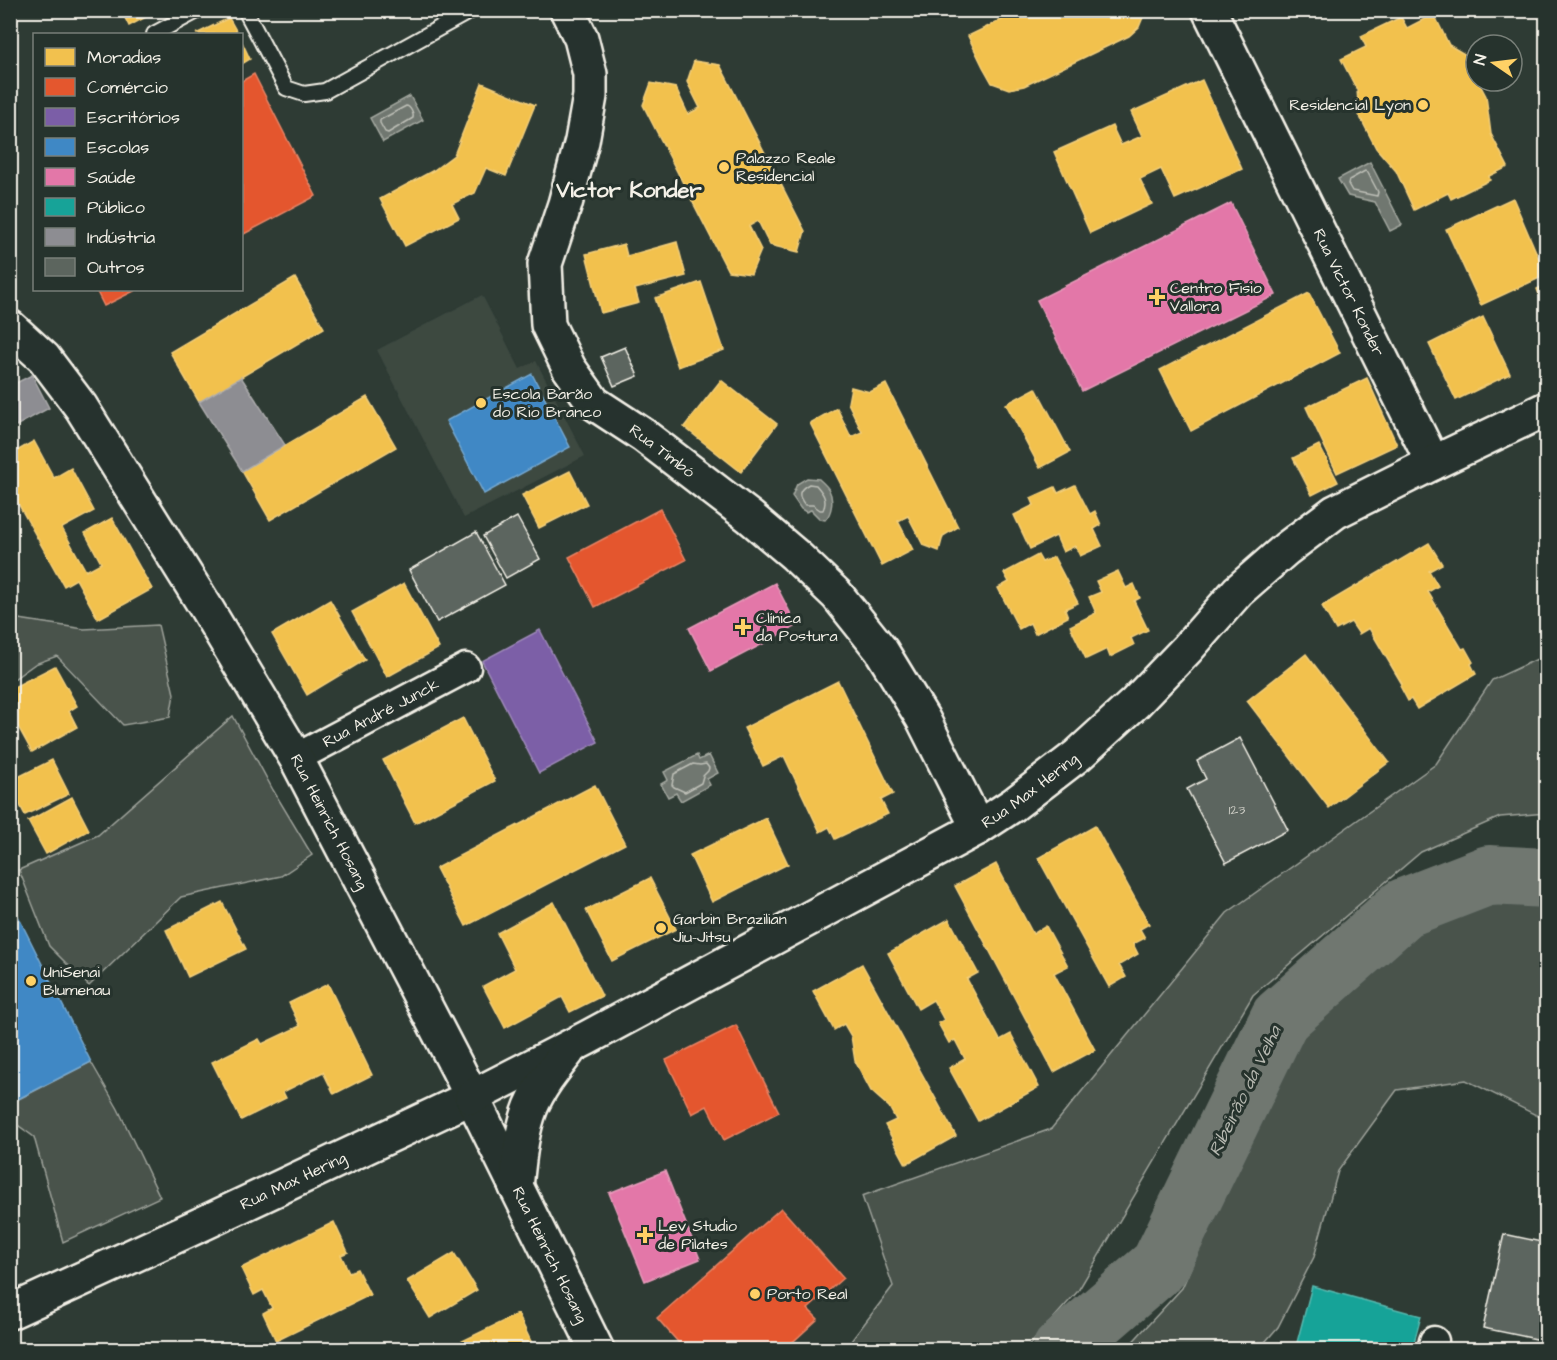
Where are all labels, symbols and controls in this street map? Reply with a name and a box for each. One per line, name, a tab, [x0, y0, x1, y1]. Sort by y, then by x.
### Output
legend	[33, 33, 243, 291]
north arrow	[1464, 33, 1524, 93]
text: Moradias	[87, 45, 161, 70]
text: N	[1469, 52, 1492, 67]
text: Comércio	[87, 75, 168, 100]
place label: Residencial Lyon	[1289, 94, 1411, 117]
marker: Residencial Lyon	[1416, 98, 1430, 112]
text: Escritórios	[87, 105, 180, 130]
text: Escolas	[87, 135, 149, 160]
place label: Palazzo Reale Residencial	[736, 147, 836, 187]
marker: Palazzo Reale Residencial	[717, 160, 731, 174]
text: Saúde	[87, 165, 136, 190]
district label: Victor Konder	[555, 175, 702, 206]
text: Público	[87, 195, 145, 220]
text: Indústria	[87, 225, 155, 250]
street label: Rua Victor Konder	[1308, 225, 1390, 360]
text: Outros	[87, 255, 145, 280]
place label: Centro Fisio Vallora	[1170, 277, 1262, 317]
marker: Centro Fisio Vallora	[1148, 288, 1166, 306]
place label: Escola Barão do Rio Branco	[493, 383, 601, 423]
marker: Escola Barão do Rio Branco	[474, 396, 488, 410]
street label: Rua Timbó	[625, 419, 699, 483]
place label: Clínica da Postura	[756, 607, 838, 647]
marker: Clínica da Postura	[734, 618, 752, 636]
street label: Rua André Junck	[319, 673, 443, 753]
street label: Rua Max Hering	[977, 748, 1084, 834]
street label: Rua Heinrich Hosang	[285, 750, 374, 894]
house number: 123	[1229, 800, 1245, 820]
place label: Garbin Brazilian Jiu-Jitsu	[673, 908, 787, 948]
marker: Garbin Brazilian Jiu-Jitsu	[654, 921, 668, 935]
place label: UniSenai Blumenau	[43, 961, 110, 1001]
marker: UniSenai Blumenau	[24, 974, 38, 988]
water label: Ribeirão da Velha	[1203, 1021, 1288, 1160]
street label: Rua Max Hering	[236, 1147, 350, 1216]
street label: Rua Heinrich Hosang	[507, 1183, 593, 1327]
place label: Lev Studio de Pilates	[658, 1215, 737, 1255]
marker: Lev Studio de Pilates	[636, 1226, 654, 1244]
place label: Porto Real	[767, 1283, 848, 1305]
marker: Porto Real	[748, 1287, 762, 1301]

